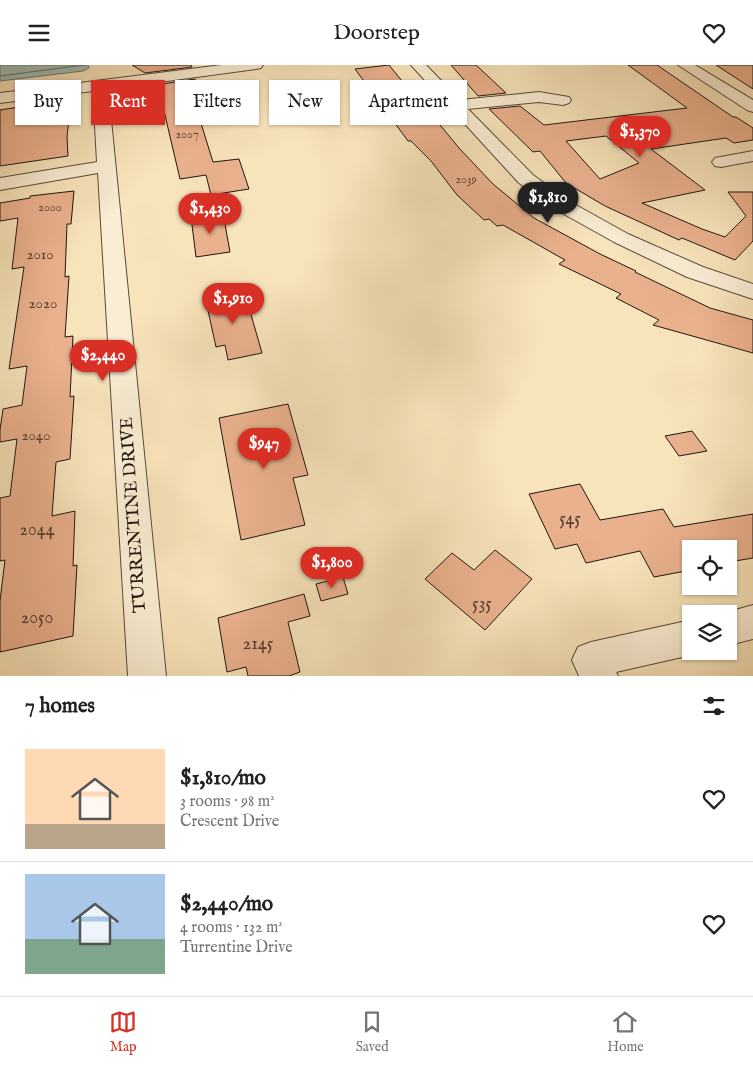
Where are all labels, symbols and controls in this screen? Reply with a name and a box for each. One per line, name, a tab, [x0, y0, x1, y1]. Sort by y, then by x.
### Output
icon: menu	[25, 19, 53, 47]
text: Doorstep	[333, 19, 420, 47]
icon: heart	[700, 19, 728, 47]
chip: Buy	[15, 80, 81, 125]
chip: Rent	[91, 80, 165, 125]
chip: Filters	[175, 80, 259, 125]
chip: New	[269, 80, 340, 125]
chip: Apartment	[350, 80, 467, 125]
pin: $1,370	[599, 116, 681, 158]
text: $1,370	[620, 122, 660, 142]
house number: 2007	[175, 127, 199, 142]
house number: 2039	[455, 172, 477, 187]
pin: $1,810	[507, 181, 589, 224]
text: $1,810	[528, 188, 568, 208]
pin: $1,430	[169, 193, 251, 235]
text: $1,430	[189, 199, 231, 219]
house number: 2000	[38, 200, 62, 215]
house number: 2010	[26, 245, 54, 264]
pin: $1,910	[192, 283, 274, 325]
text: $1,910	[213, 289, 253, 309]
house number: 2020	[29, 294, 57, 313]
pin: $2,440	[62, 339, 144, 382]
text: $2,440	[81, 346, 125, 366]
street label: TURRENTINE DRIVE	[116, 416, 152, 614]
house number: 2040	[21, 426, 51, 445]
pin: $947	[234, 427, 294, 470]
text: $947	[249, 434, 279, 454]
house number: 545	[559, 508, 581, 531]
house number: 2044	[20, 519, 55, 542]
map controls	[682, 540, 737, 660]
button: locate	[682, 540, 737, 595]
pin: $1,800	[291, 547, 373, 589]
text: $1,800	[311, 553, 353, 573]
house number: 535	[472, 593, 492, 616]
button: layers	[682, 605, 737, 660]
house number: 2050	[21, 607, 53, 630]
house number: 2145	[243, 633, 274, 656]
icon: filters	[700, 692, 728, 720]
text: 7 homes	[25, 693, 95, 720]
text: $1,810/mo	[180, 765, 266, 792]
icon: home	[65, 769, 125, 829]
icon: heart	[700, 785, 728, 813]
text: 3 rooms · 98 m²	[180, 792, 275, 812]
text: Crescent Drive	[180, 812, 279, 832]
text: $2,440/mo	[180, 891, 273, 918]
icon: home	[65, 894, 125, 954]
icon: heart	[700, 910, 728, 938]
text: 4 rooms · 132 m²	[180, 918, 283, 938]
text: Turrentine Drive	[180, 938, 293, 958]
tab: Map	[109, 1008, 137, 1056]
tab: Saved	[356, 1008, 389, 1056]
tab: Home	[607, 1008, 644, 1056]

